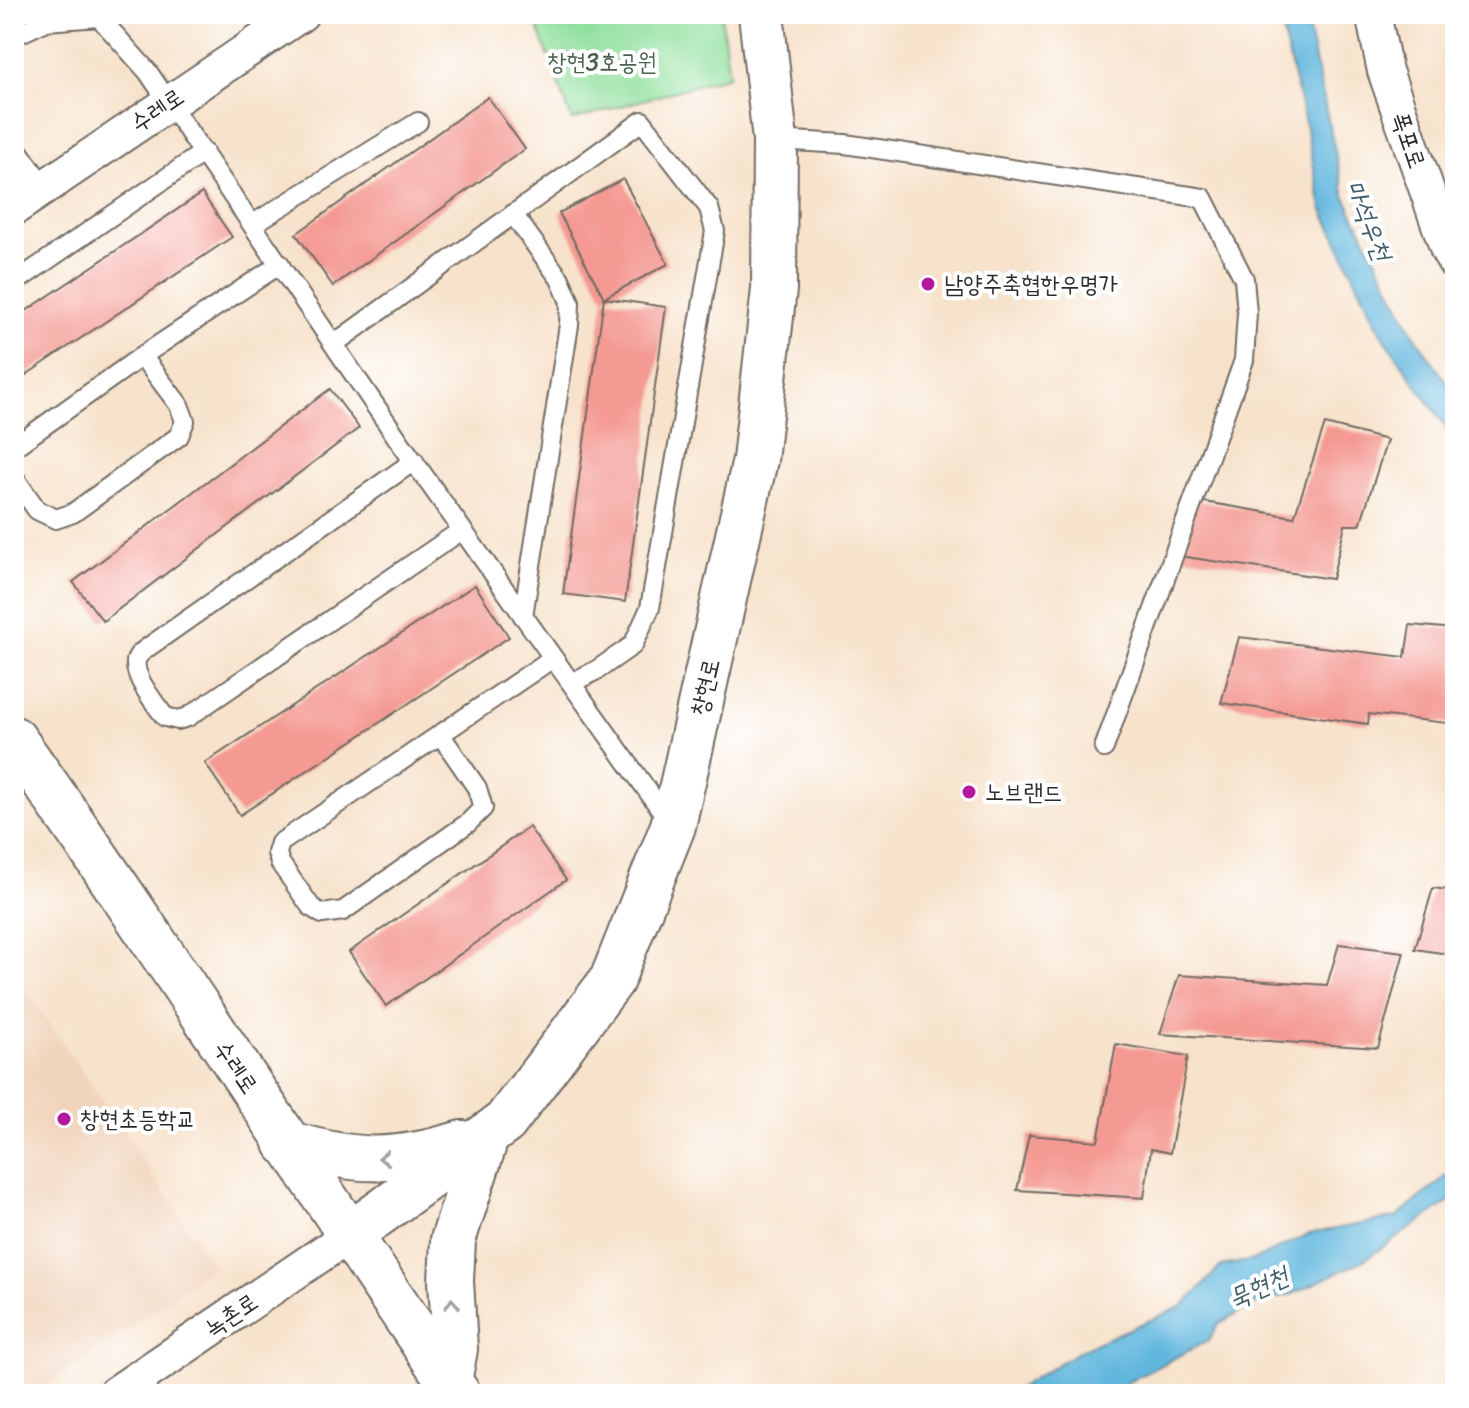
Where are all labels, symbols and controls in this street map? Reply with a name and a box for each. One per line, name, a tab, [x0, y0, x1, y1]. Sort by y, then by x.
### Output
park label: 창현3호공원	[547, 41, 657, 83]
street label: 수레로	[121, 76, 193, 144]
street label: 폭포로	[1380, 106, 1438, 174]
water label: 마석우천	[1333, 173, 1407, 270]
place label: 남양주축협한우명가	[944, 263, 1118, 305]
marker: 남양주축협한우명가	[919, 275, 937, 293]
street label: 창현로	[678, 654, 732, 720]
place label: 노브랜드	[985, 771, 1062, 813]
marker: 노브랜드	[960, 783, 978, 801]
street label: 수레로	[202, 1031, 270, 1103]
place label: 창현초등학교	[80, 1098, 196, 1140]
marker: 창현초등학교	[55, 1110, 73, 1128]
one-way arrow	[377, 1150, 390, 1167]
water label: 묵현천	[1220, 1252, 1299, 1321]
street label: 녹촌로	[195, 1281, 267, 1349]
one-way arrow	[444, 1297, 461, 1310]

